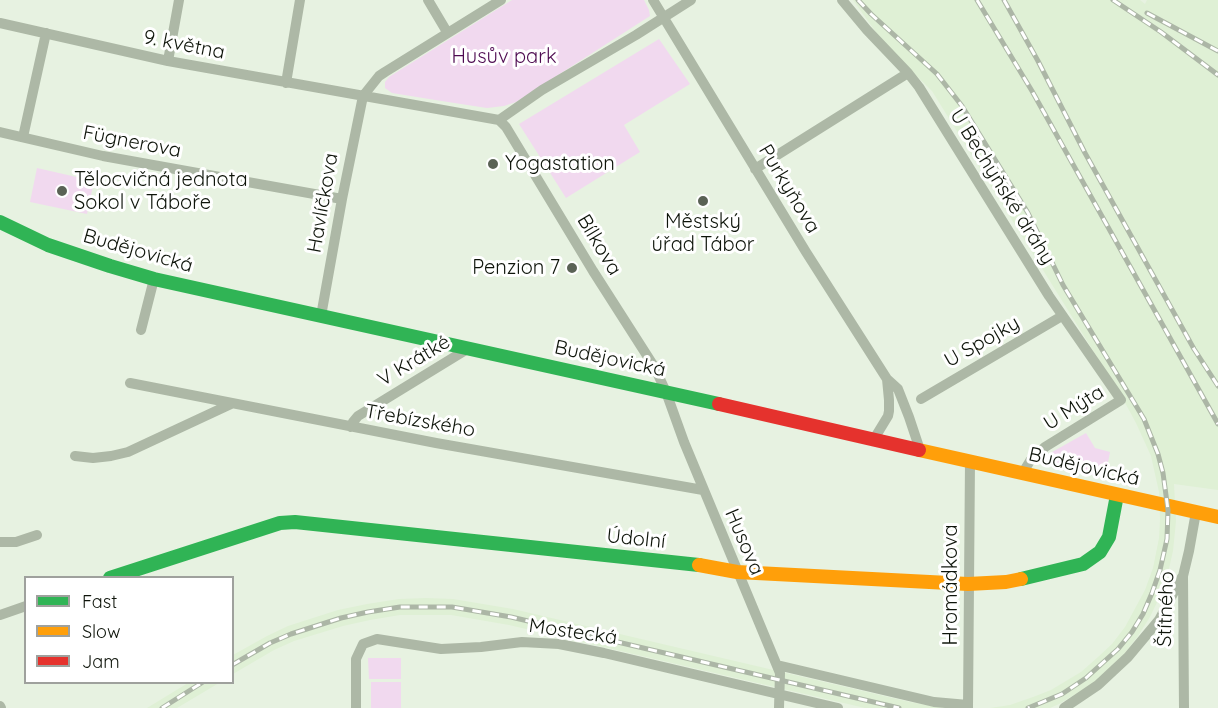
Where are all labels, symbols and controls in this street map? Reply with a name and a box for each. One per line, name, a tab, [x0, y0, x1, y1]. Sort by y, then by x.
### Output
street label: 9. května	[141, 25, 227, 65]
park label: Husův park	[451, 45, 557, 69]
street label: U Bechyňské dráhy	[944, 105, 1060, 269]
street label: Fügnerova	[81, 121, 183, 163]
street label: Purkyňova	[753, 140, 825, 238]
street label: Havlíčkova	[302, 151, 344, 255]
place label: Yogastation	[505, 152, 615, 176]
marker: Yogastation	[486, 157, 500, 171]
place label: Tělocvičná jednota Sokol v Táboře	[74, 168, 248, 215]
marker: Tělocvičná jednota Sokol v Táboře	[55, 184, 69, 198]
marker: Městský úřad Tábor	[696, 194, 710, 208]
street label: Bílkova	[572, 210, 626, 280]
place label: Městský úřad Tábor	[652, 210, 754, 257]
street label: Budějovická	[80, 224, 196, 278]
place label: Penzion 7	[472, 256, 560, 280]
marker: Penzion 7	[565, 261, 579, 275]
street label: U Spojky	[940, 311, 1024, 373]
street label: V Krátké	[374, 330, 454, 392]
street label: Budějovická	[552, 335, 668, 383]
street label: U Mýta	[1039, 380, 1109, 436]
street label: Třebízského	[363, 400, 477, 442]
street label: Budějovická	[1026, 443, 1142, 491]
street label: Husova	[719, 505, 769, 579]
street label: Údolní	[605, 524, 667, 554]
street label: Hromádkova	[939, 524, 963, 646]
street label: Štítného	[1153, 571, 1179, 647]
legend	[24, 576, 234, 684]
text: Fast	[82, 590, 117, 613]
street label: Mostecká	[527, 614, 619, 650]
text: Slow	[82, 620, 120, 643]
text: Jam	[82, 650, 120, 673]

